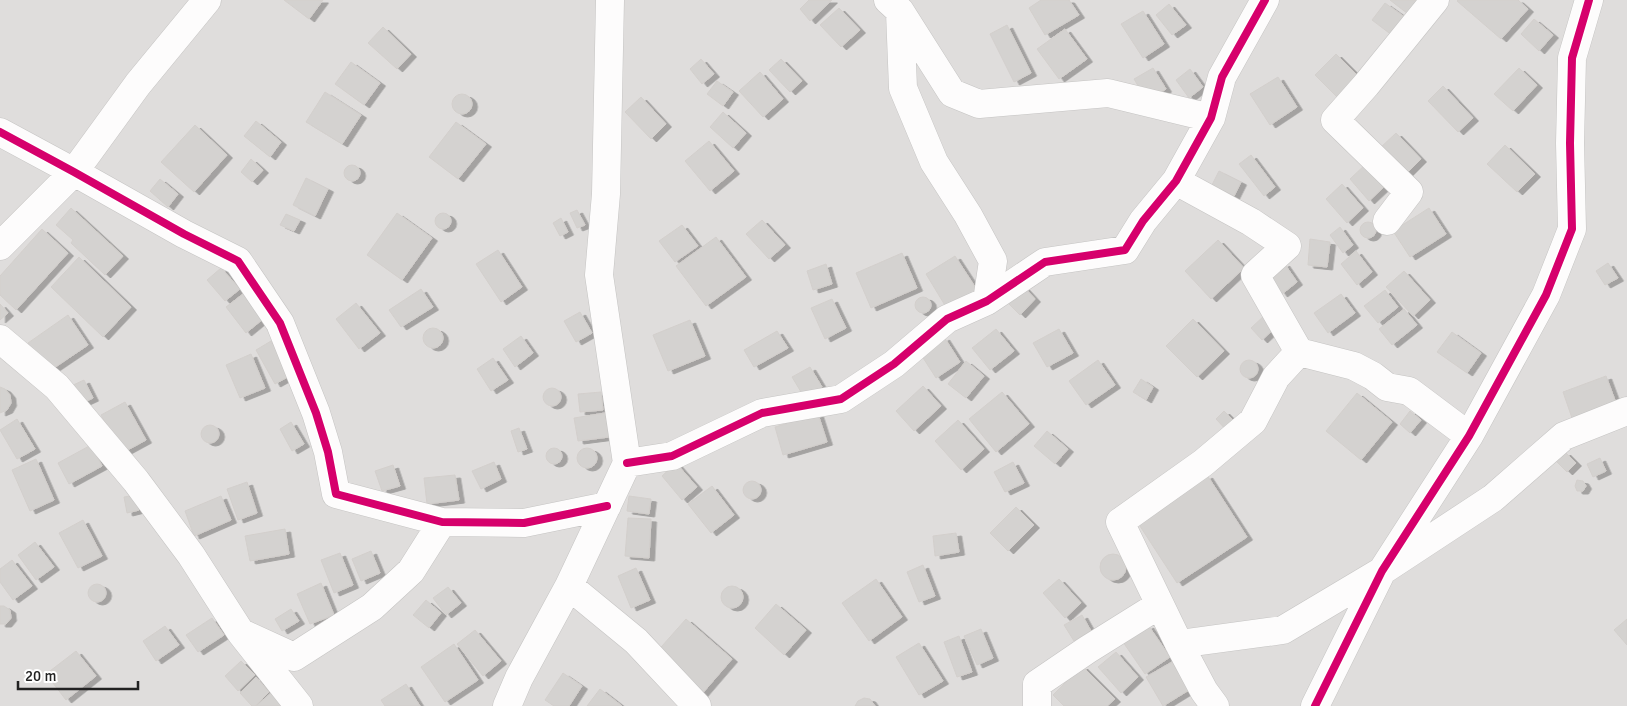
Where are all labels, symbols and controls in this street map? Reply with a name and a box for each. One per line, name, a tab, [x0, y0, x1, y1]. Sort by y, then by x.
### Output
scale bar	[18, 658, 138, 690]
text: 20 m	[25, 667, 56, 685]

